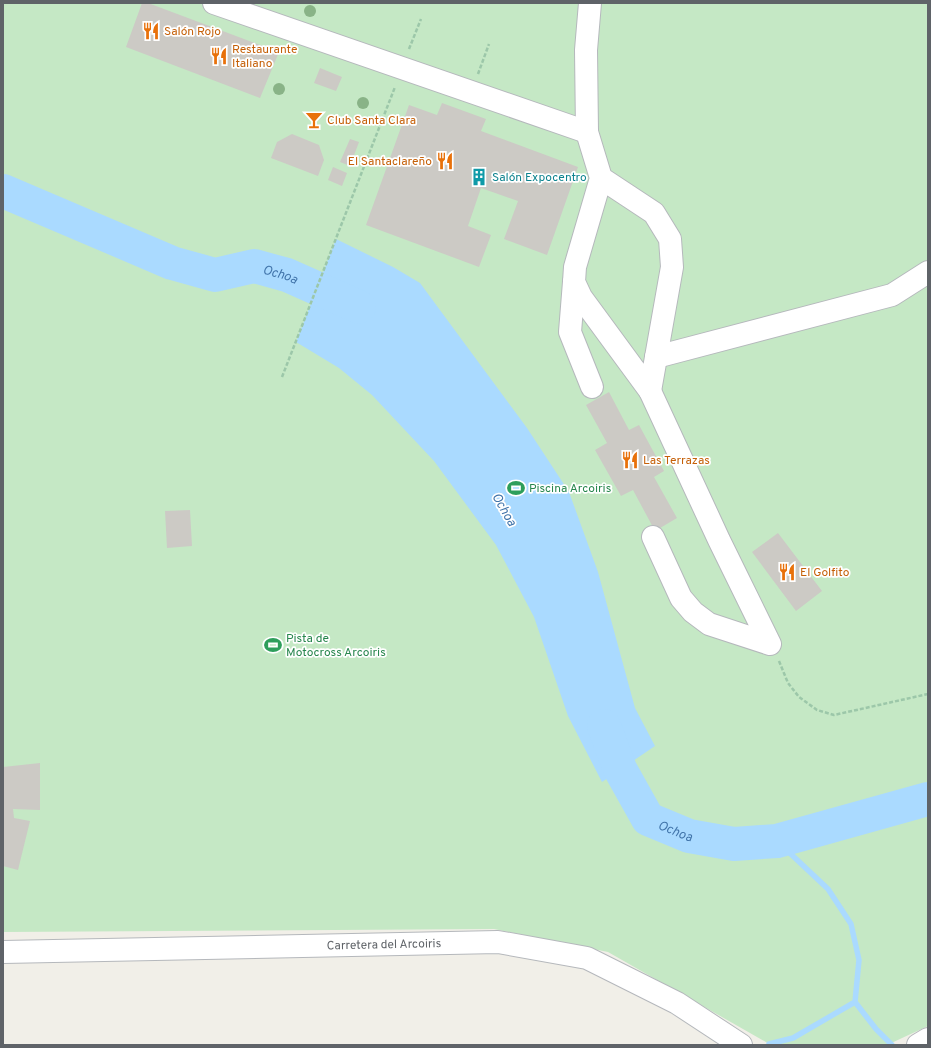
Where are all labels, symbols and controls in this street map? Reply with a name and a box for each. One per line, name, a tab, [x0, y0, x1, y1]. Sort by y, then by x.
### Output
restaurant icon: Salón Rojo	[141, 21, 161, 41]
place label: Salón Rojo	[164, 24, 221, 40]
place label: Restaurante Italiano	[232, 42, 297, 72]
restaurant icon: Restaurante Italiano	[209, 46, 229, 66]
bar icon: Club Santa Clara	[304, 110, 324, 130]
place label: Club Santa Clara	[327, 113, 416, 129]
restaurant icon: El Santaclareño	[435, 151, 455, 171]
place label: El Santaclareño	[348, 154, 432, 170]
building icon: Salón Expocentro	[469, 167, 489, 187]
place label: Salón Expocentro	[492, 170, 587, 186]
water label: Ochoa	[261, 263, 300, 289]
restaurant icon: Las Terrazas	[620, 450, 640, 470]
place label: Las Terrazas	[643, 453, 710, 469]
sports icon: Piscina Arcoiris	[506, 478, 526, 498]
place label: Piscina Arcoiris	[529, 481, 611, 497]
water label: Ochoa	[487, 490, 519, 530]
restaurant icon: El Golfito	[777, 562, 797, 582]
place label: El Golfito	[800, 565, 850, 581]
place label: Pista de Motocross Arcoiris	[286, 631, 386, 661]
sports icon: Pista de Motocross Arcoiris	[263, 635, 283, 655]
water label: Ochoa	[655, 818, 694, 846]
street label: Carretera del Arcoiris	[327, 936, 441, 954]

